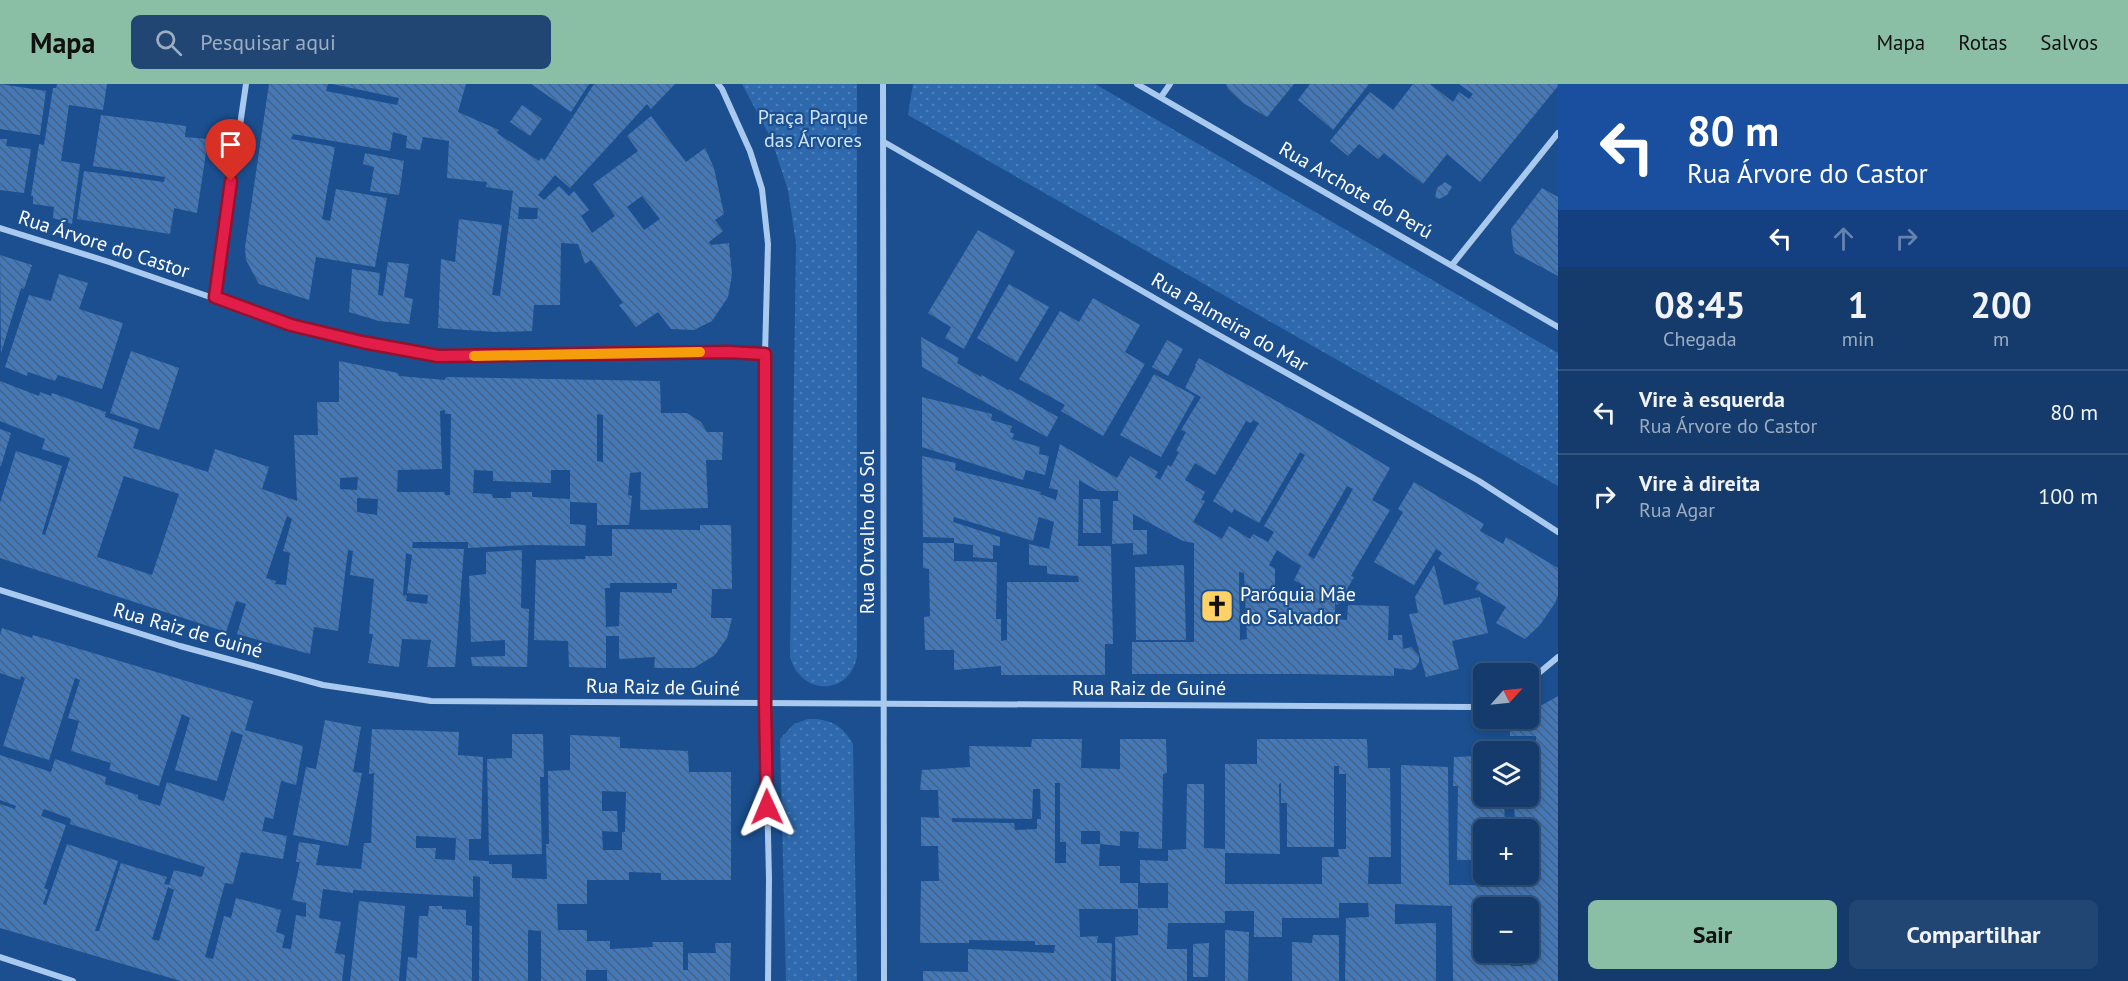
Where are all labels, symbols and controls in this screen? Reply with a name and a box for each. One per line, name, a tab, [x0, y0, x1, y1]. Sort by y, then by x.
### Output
search box	[131, 15, 551, 69]
text: Mapa	[30, 24, 95, 61]
icon: search	[152, 26, 185, 59]
text: Pesquisar aqui	[200, 28, 336, 56]
text: Mapa	[1876, 29, 1925, 56]
text: Rotas	[1958, 29, 2007, 56]
text: Salvos	[2040, 29, 2098, 56]
text: 80 m	[1687, 103, 1779, 158]
park label: Praça Parque das Árvores	[758, 104, 868, 153]
icon: left	[1588, 108, 1666, 186]
pin	[205, 119, 256, 181]
icon: arrive	[214, 128, 247, 161]
street label: Rua Archote do Perú	[1274, 135, 1438, 245]
text: Rua Árvore do Castor	[1687, 156, 1928, 190]
street label: Rua Árvore do Castor	[15, 204, 193, 284]
icon: left	[1764, 222, 1797, 255]
icon: ahead	[1827, 222, 1860, 255]
icon: right	[1890, 222, 1923, 255]
street label: Rua Palmeira do Mar	[1147, 266, 1313, 378]
text: 08:45	[1654, 281, 1746, 328]
text: 1	[1848, 281, 1868, 328]
text: 200	[1971, 281, 2032, 328]
text: Chegada	[1663, 326, 1737, 352]
text: min	[1842, 326, 1874, 352]
text: m	[1993, 326, 2009, 352]
text: Vire à esquerda	[1639, 385, 1785, 413]
icon: left	[1588, 396, 1621, 429]
text: 80 m	[2050, 398, 2098, 426]
text: Rua Árvore do Castor	[1639, 413, 1817, 439]
street label: Rua Orvalho do Sol	[854, 450, 880, 614]
text: Vire à direita	[1639, 469, 1760, 497]
icon: right	[1588, 480, 1621, 513]
text: 100 m	[2038, 482, 2098, 510]
text: Rua Agar	[1639, 497, 1715, 523]
place label: Paróquia Mãe do Salvador	[1240, 581, 1356, 630]
church icon: Paróquia Mãe do Salvador	[1199, 588, 1235, 624]
street label: Rua Raiz de Guiné	[110, 596, 266, 664]
north arrow	[1473, 663, 1539, 729]
map controls	[1473, 663, 1539, 963]
street label: Rua Raiz de Guiné	[586, 673, 740, 701]
street label: Rua Raiz de Guiné	[1072, 675, 1226, 701]
button: layers	[1473, 741, 1539, 807]
position arrow	[735, 775, 799, 839]
button: +	[1473, 819, 1539, 885]
button: −	[1473, 897, 1539, 963]
button: Sair	[1588, 900, 1837, 969]
button: Compartilhar	[1849, 900, 2098, 969]

